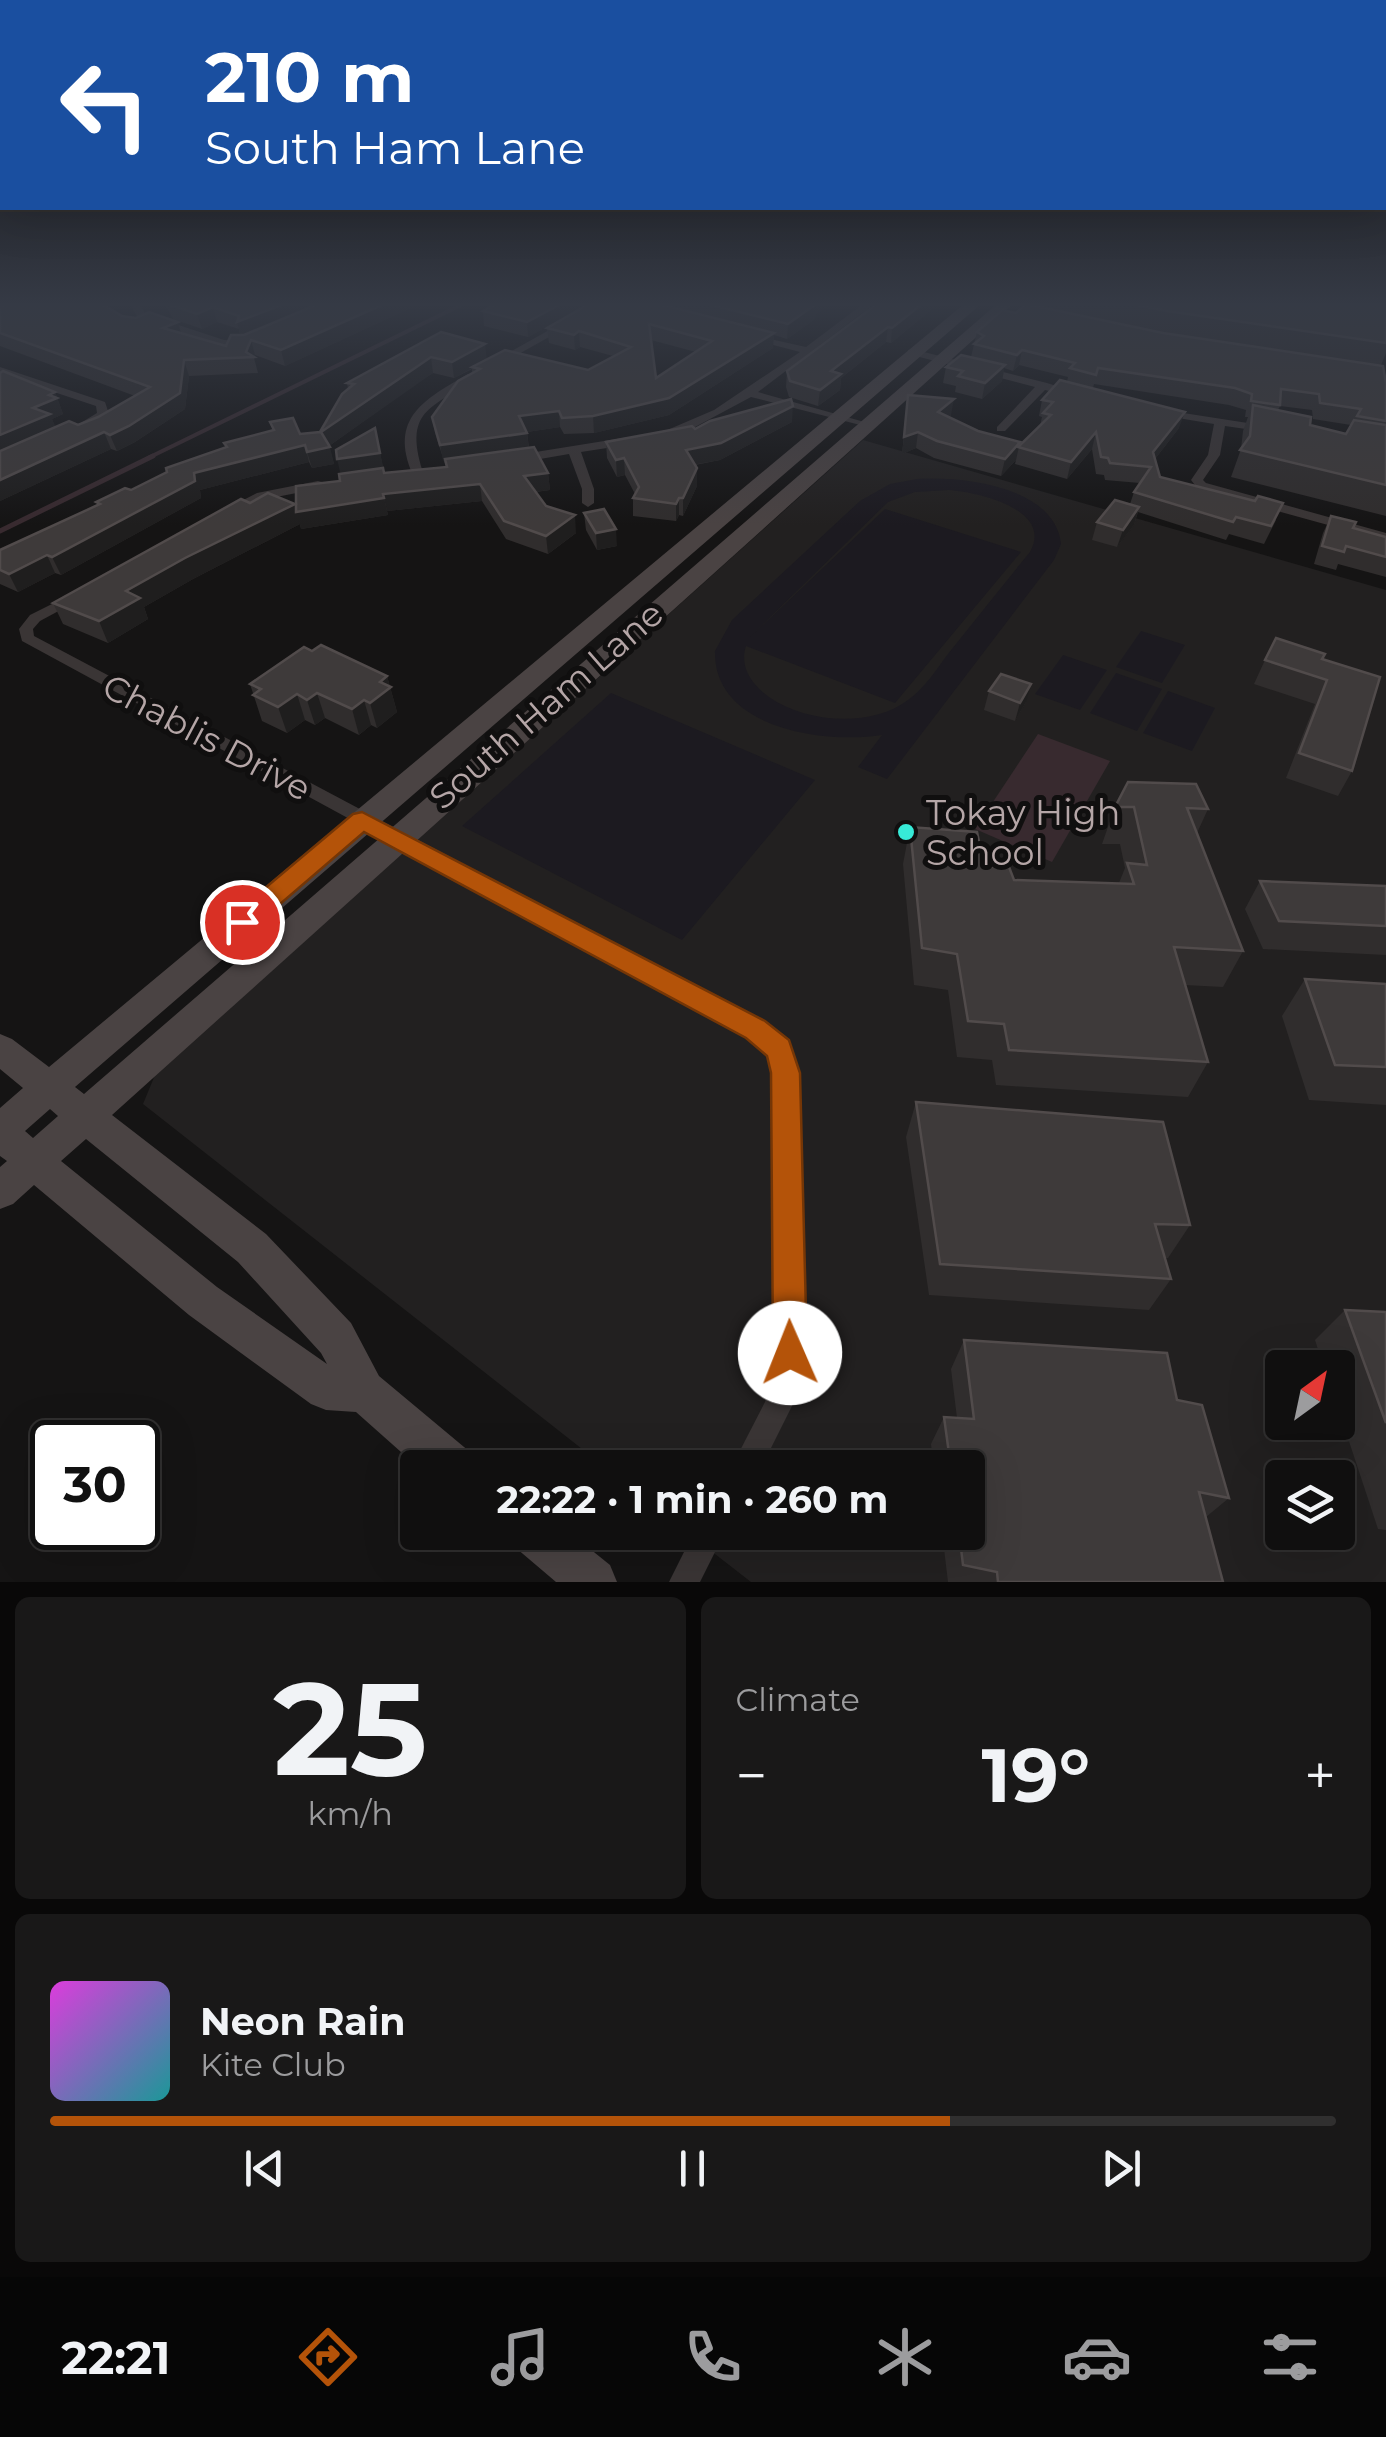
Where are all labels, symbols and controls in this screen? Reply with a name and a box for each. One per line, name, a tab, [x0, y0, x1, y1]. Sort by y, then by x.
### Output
text: 210 m	[205, 34, 415, 120]
icon: left	[40, 40, 170, 170]
text: South Ham Lane	[205, 120, 585, 175]
street label: South Ham Lane	[420, 592, 672, 818]
street label: Chablis Drive	[96, 664, 318, 810]
place label: Tokay High School	[926, 791, 1120, 874]
marker: Tokay High School	[895, 821, 917, 843]
pin	[200, 880, 285, 965]
icon: arrive	[215, 895, 270, 950]
position arrow	[738, 1301, 842, 1405]
north arrow	[1265, 1350, 1355, 1440]
map controls	[1265, 1350, 1355, 1550]
speed limit sign: 30	[30, 1420, 160, 1550]
button: layers	[1265, 1460, 1355, 1550]
text: 22:22 · 1 min · 260 m	[497, 1476, 888, 1523]
text: 25	[273, 1649, 427, 1808]
text: Climate	[736, 1680, 860, 1719]
text: 19°	[981, 1729, 1090, 1821]
text: −	[736, 1742, 767, 1809]
text: +	[1304, 1742, 1336, 1809]
text: km/h	[308, 1794, 393, 1833]
text: Neon Rain	[200, 1998, 405, 2045]
text: Kite Club	[200, 2045, 346, 2084]
icon: previous	[237, 2141, 292, 2196]
icon: pause	[665, 2141, 720, 2196]
icon: next	[1094, 2141, 1149, 2196]
icon: directions	[293, 2322, 363, 2392]
icon: music	[485, 2322, 555, 2392]
icon: phone	[678, 2322, 748, 2392]
icon: climate	[870, 2322, 940, 2392]
icon: car	[1062, 2322, 1132, 2392]
icon: filters	[1255, 2322, 1325, 2392]
text: 22:21	[61, 2330, 170, 2385]

